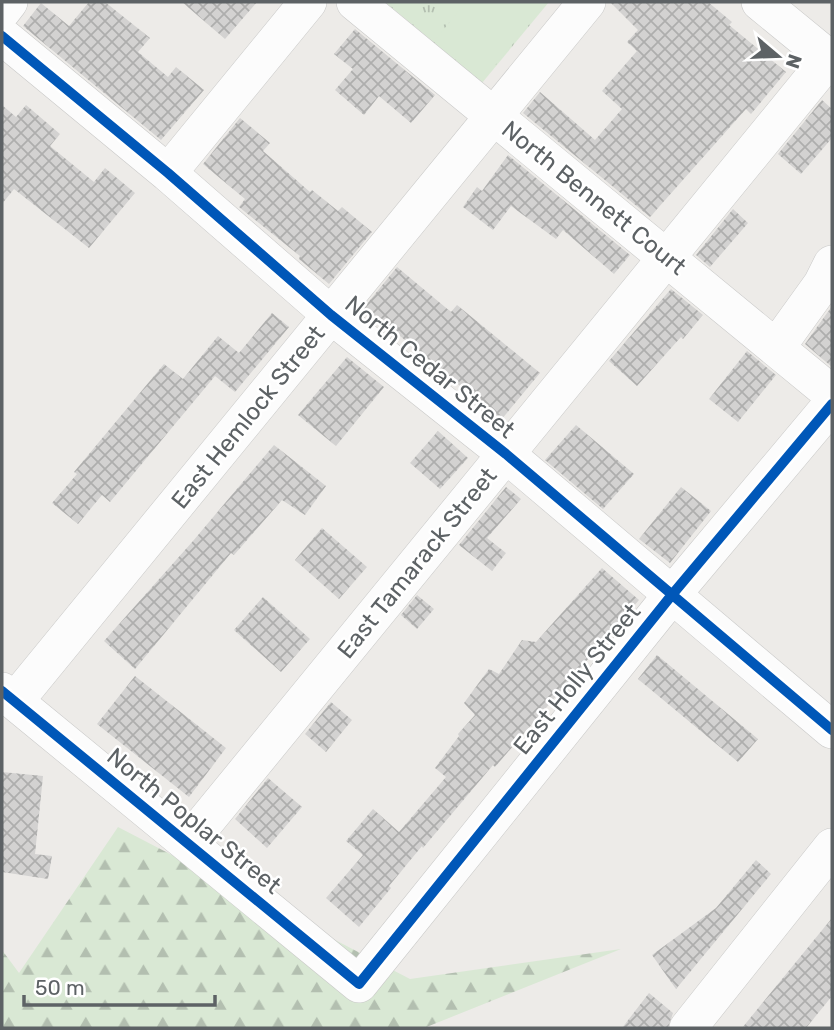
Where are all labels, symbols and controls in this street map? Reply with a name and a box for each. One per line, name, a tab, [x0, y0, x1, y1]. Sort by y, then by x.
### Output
north arrow	[743, 21, 813, 91]
text: N	[781, 51, 807, 72]
street label: North Bennett Court	[496, 115, 692, 281]
street label: North Cedar Street	[339, 290, 521, 444]
street label: East Hemlock Street	[166, 320, 330, 514]
street label: East Tamarack Street	[332, 462, 502, 664]
street label: East Holly Street	[508, 598, 646, 760]
street label: North Poplar Street	[101, 742, 287, 900]
scale bar	[24, 964, 215, 1008]
text: 50 m	[35, 975, 85, 1000]

